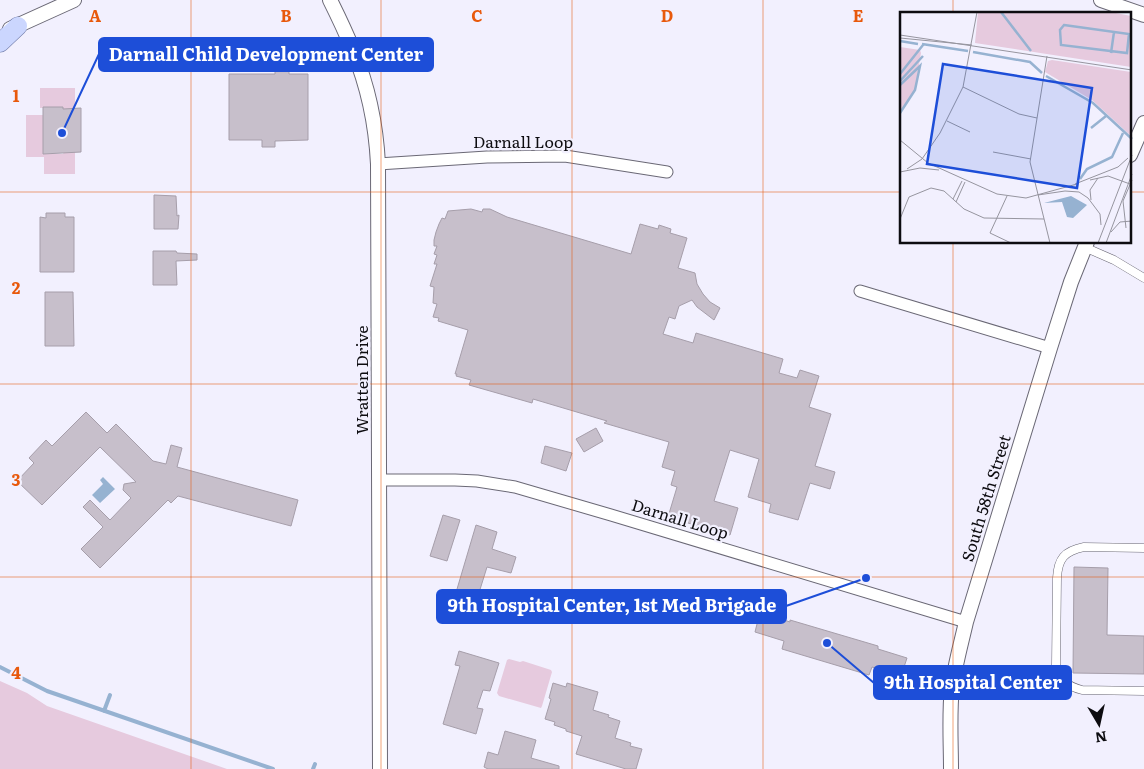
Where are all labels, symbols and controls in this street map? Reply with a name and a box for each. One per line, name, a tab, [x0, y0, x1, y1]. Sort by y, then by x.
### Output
text: A	[89, 3, 101, 27]
text: B	[280, 3, 292, 27]
text: C	[471, 3, 483, 27]
text: D	[661, 3, 673, 27]
text: E	[853, 3, 864, 27]
inset map	[900, 12, 1132, 244]
callout: Darnall Child Development Center	[99, 38, 433, 71]
text: Darnall Child Development Center	[109, 40, 423, 67]
text: 1	[13, 83, 20, 107]
street label: Darnall Loop	[473, 129, 573, 153]
text: 2	[12, 275, 21, 299]
street label: Wratten Drive	[349, 325, 373, 435]
street label: South 58th Street	[954, 431, 1016, 564]
text: 3	[12, 467, 21, 491]
street label: Darnall Loop	[629, 492, 732, 544]
callout: 9th Hospital Center, 1st Med Brigade	[437, 590, 786, 623]
text: 9th Hospital Center, 1st Med Brigade	[448, 591, 776, 618]
text: 4	[11, 660, 21, 684]
callout: 9th Hospital Center	[874, 666, 1071, 699]
text: 9th Hospital Center	[884, 668, 1062, 695]
north arrow	[1074, 699, 1124, 749]
text: N	[1094, 727, 1109, 749]

